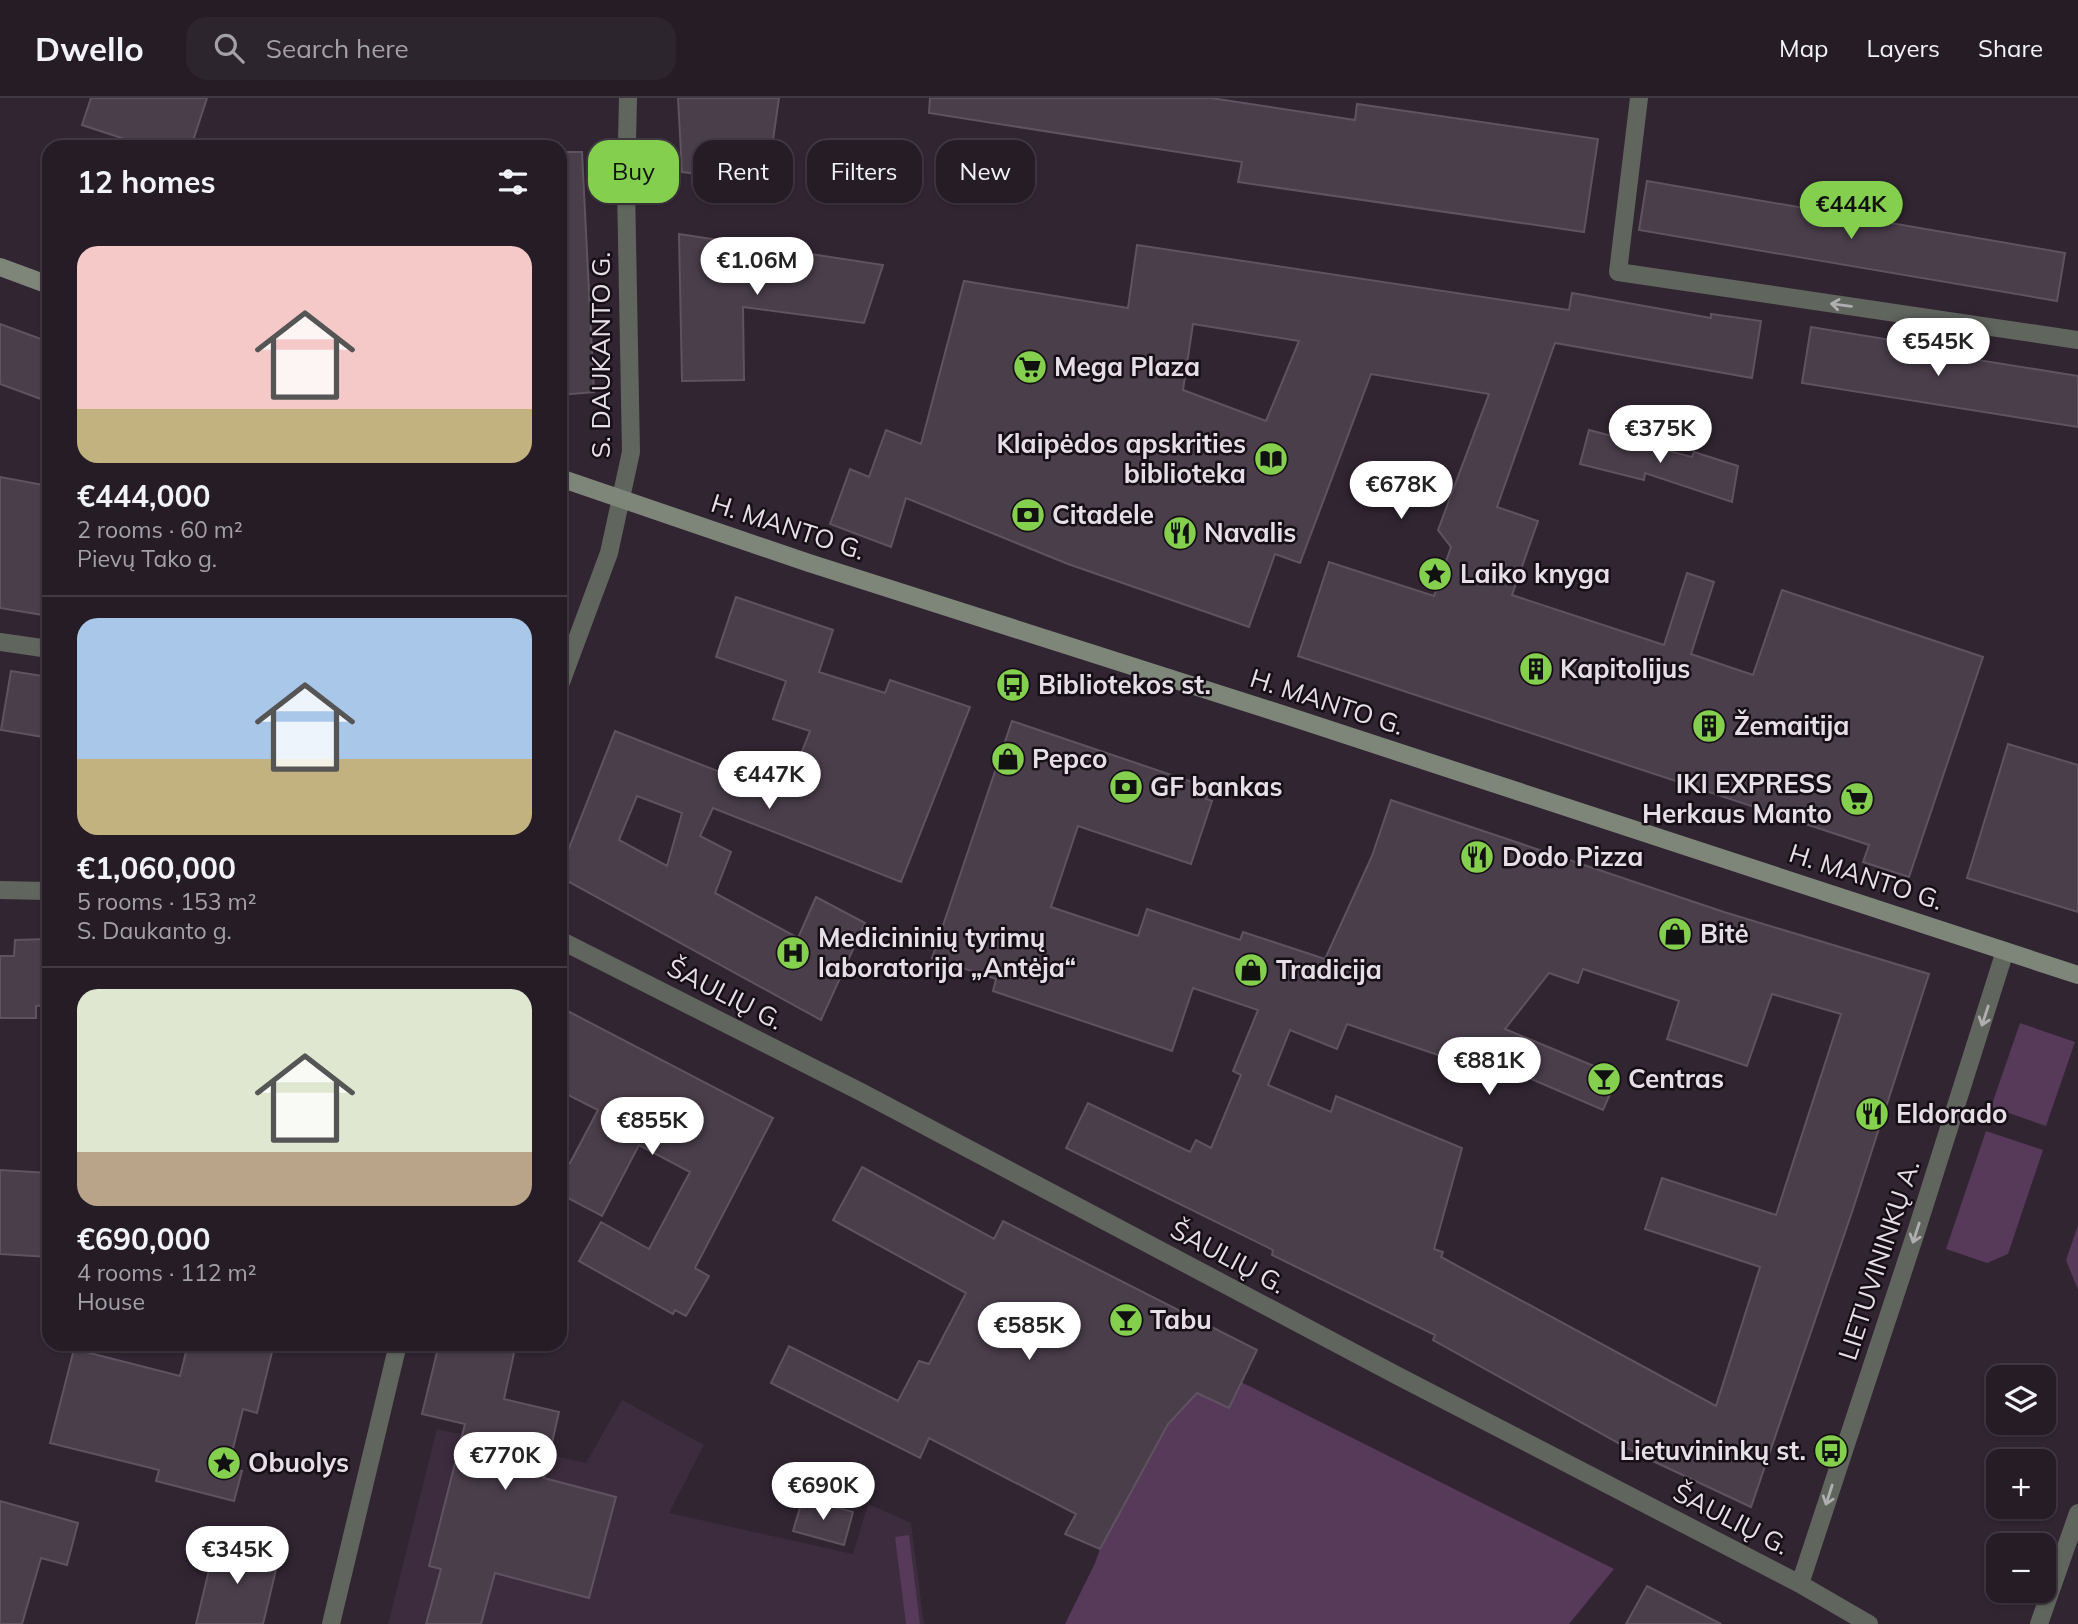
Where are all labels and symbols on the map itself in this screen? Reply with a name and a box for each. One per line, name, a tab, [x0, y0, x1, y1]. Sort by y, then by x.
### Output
pin: €444K	[1802, 181, 1900, 241]
pin: €1.06M	[700, 238, 814, 297]
street label: S. DAUKANTO G.	[584, 252, 617, 458]
one-way arrow	[1830, 298, 1853, 311]
pin: €545K	[1889, 318, 1987, 378]
supermarket icon: Mega Plaza	[1011, 348, 1049, 386]
place label: Mega Plaza	[1054, 350, 1200, 383]
pin: €375K	[1611, 406, 1709, 465]
place label: Klaipėdos apskrities biblioteka	[996, 427, 1246, 490]
library icon: Klaipėdos apskrities biblioteka	[1252, 440, 1290, 478]
pin: €678K	[1352, 462, 1450, 521]
street label: H. MANTO G.	[707, 486, 869, 567]
bank icon: Citadele	[1009, 496, 1047, 534]
place label: Citadele	[1052, 498, 1154, 531]
restaurant icon: Navalis	[1161, 514, 1199, 552]
place label: Navalis	[1204, 516, 1296, 549]
place icon: Laiko knyga	[1416, 555, 1454, 593]
place label: Laiko knyga	[1460, 557, 1610, 590]
building icon: Kapitolijus	[1517, 650, 1555, 688]
place label: Kapitolijus	[1560, 652, 1690, 685]
street label: H. MANTO G.	[1246, 661, 1408, 742]
bus stop icon: Bibliotekos st.	[994, 666, 1032, 704]
place label: Bibliotekos st.	[1038, 668, 1211, 701]
building icon: Žemaitija	[1690, 707, 1728, 745]
place label: Žemaitija	[1734, 709, 1850, 742]
shop icon: Pepco	[989, 740, 1027, 778]
place label: Pepco	[1032, 742, 1107, 775]
pin: €447K	[720, 752, 818, 811]
place label: IKI EXPRESS Herkaus Manto	[1642, 767, 1832, 830]
bank icon: GF bankas	[1107, 768, 1145, 806]
place label: GF bankas	[1150, 770, 1283, 803]
supermarket icon: IKI EXPRESS Herkaus Manto	[1838, 780, 1876, 818]
street label: H. MANTO G.	[1785, 836, 1947, 917]
restaurant icon: Dodo Pizza	[1458, 838, 1496, 876]
place label: Dodo Pizza	[1502, 840, 1643, 873]
shop icon: Bitė	[1656, 915, 1694, 953]
place label: Bitė	[1700, 917, 1749, 950]
place label: Medicininių tyrimų laboratorija „Antėja“	[818, 921, 1076, 984]
hospital icon: Medicininių tyrimų laboratorija „Antėja“	[774, 934, 812, 972]
street label: ŠAULIŲ G.	[662, 950, 789, 1037]
shop icon: Tradicija	[1232, 951, 1270, 989]
place label: Tradicija	[1276, 953, 1382, 986]
one-way arrow	[1977, 1005, 1990, 1027]
pin: €881K	[1440, 1038, 1538, 1097]
bar icon: Centras	[1585, 1060, 1623, 1098]
place label: Centras	[1628, 1062, 1724, 1095]
restaurant icon: Eldorado	[1853, 1095, 1891, 1133]
place label: Eldorado	[1896, 1097, 2008, 1130]
pin: €855K	[603, 1098, 701, 1157]
street label: LIETUVININKŲ A.	[1831, 1156, 1926, 1364]
street label: ŠAULIŲ G.	[1165, 1212, 1291, 1301]
one-way arrow	[1909, 1221, 1921, 1243]
bar icon: Tabu	[1107, 1301, 1145, 1339]
pin: €585K	[980, 1302, 1078, 1362]
place label: Tabu	[1150, 1303, 1212, 1336]
pin: €770K	[456, 1432, 554, 1492]
bus stop icon: Lietuvininkų st.	[1812, 1432, 1850, 1470]
place label: Lietuvininkų st.	[1619, 1434, 1806, 1467]
place icon: Obuolys	[205, 1444, 243, 1482]
place label: Obuolys	[248, 1446, 349, 1479]
pin: €690K	[774, 1462, 872, 1522]
street label: ŠAULIŲ G.	[1668, 1475, 1795, 1562]
one-way arrow	[1822, 1484, 1834, 1506]
pin: €345K	[188, 1526, 286, 1586]

